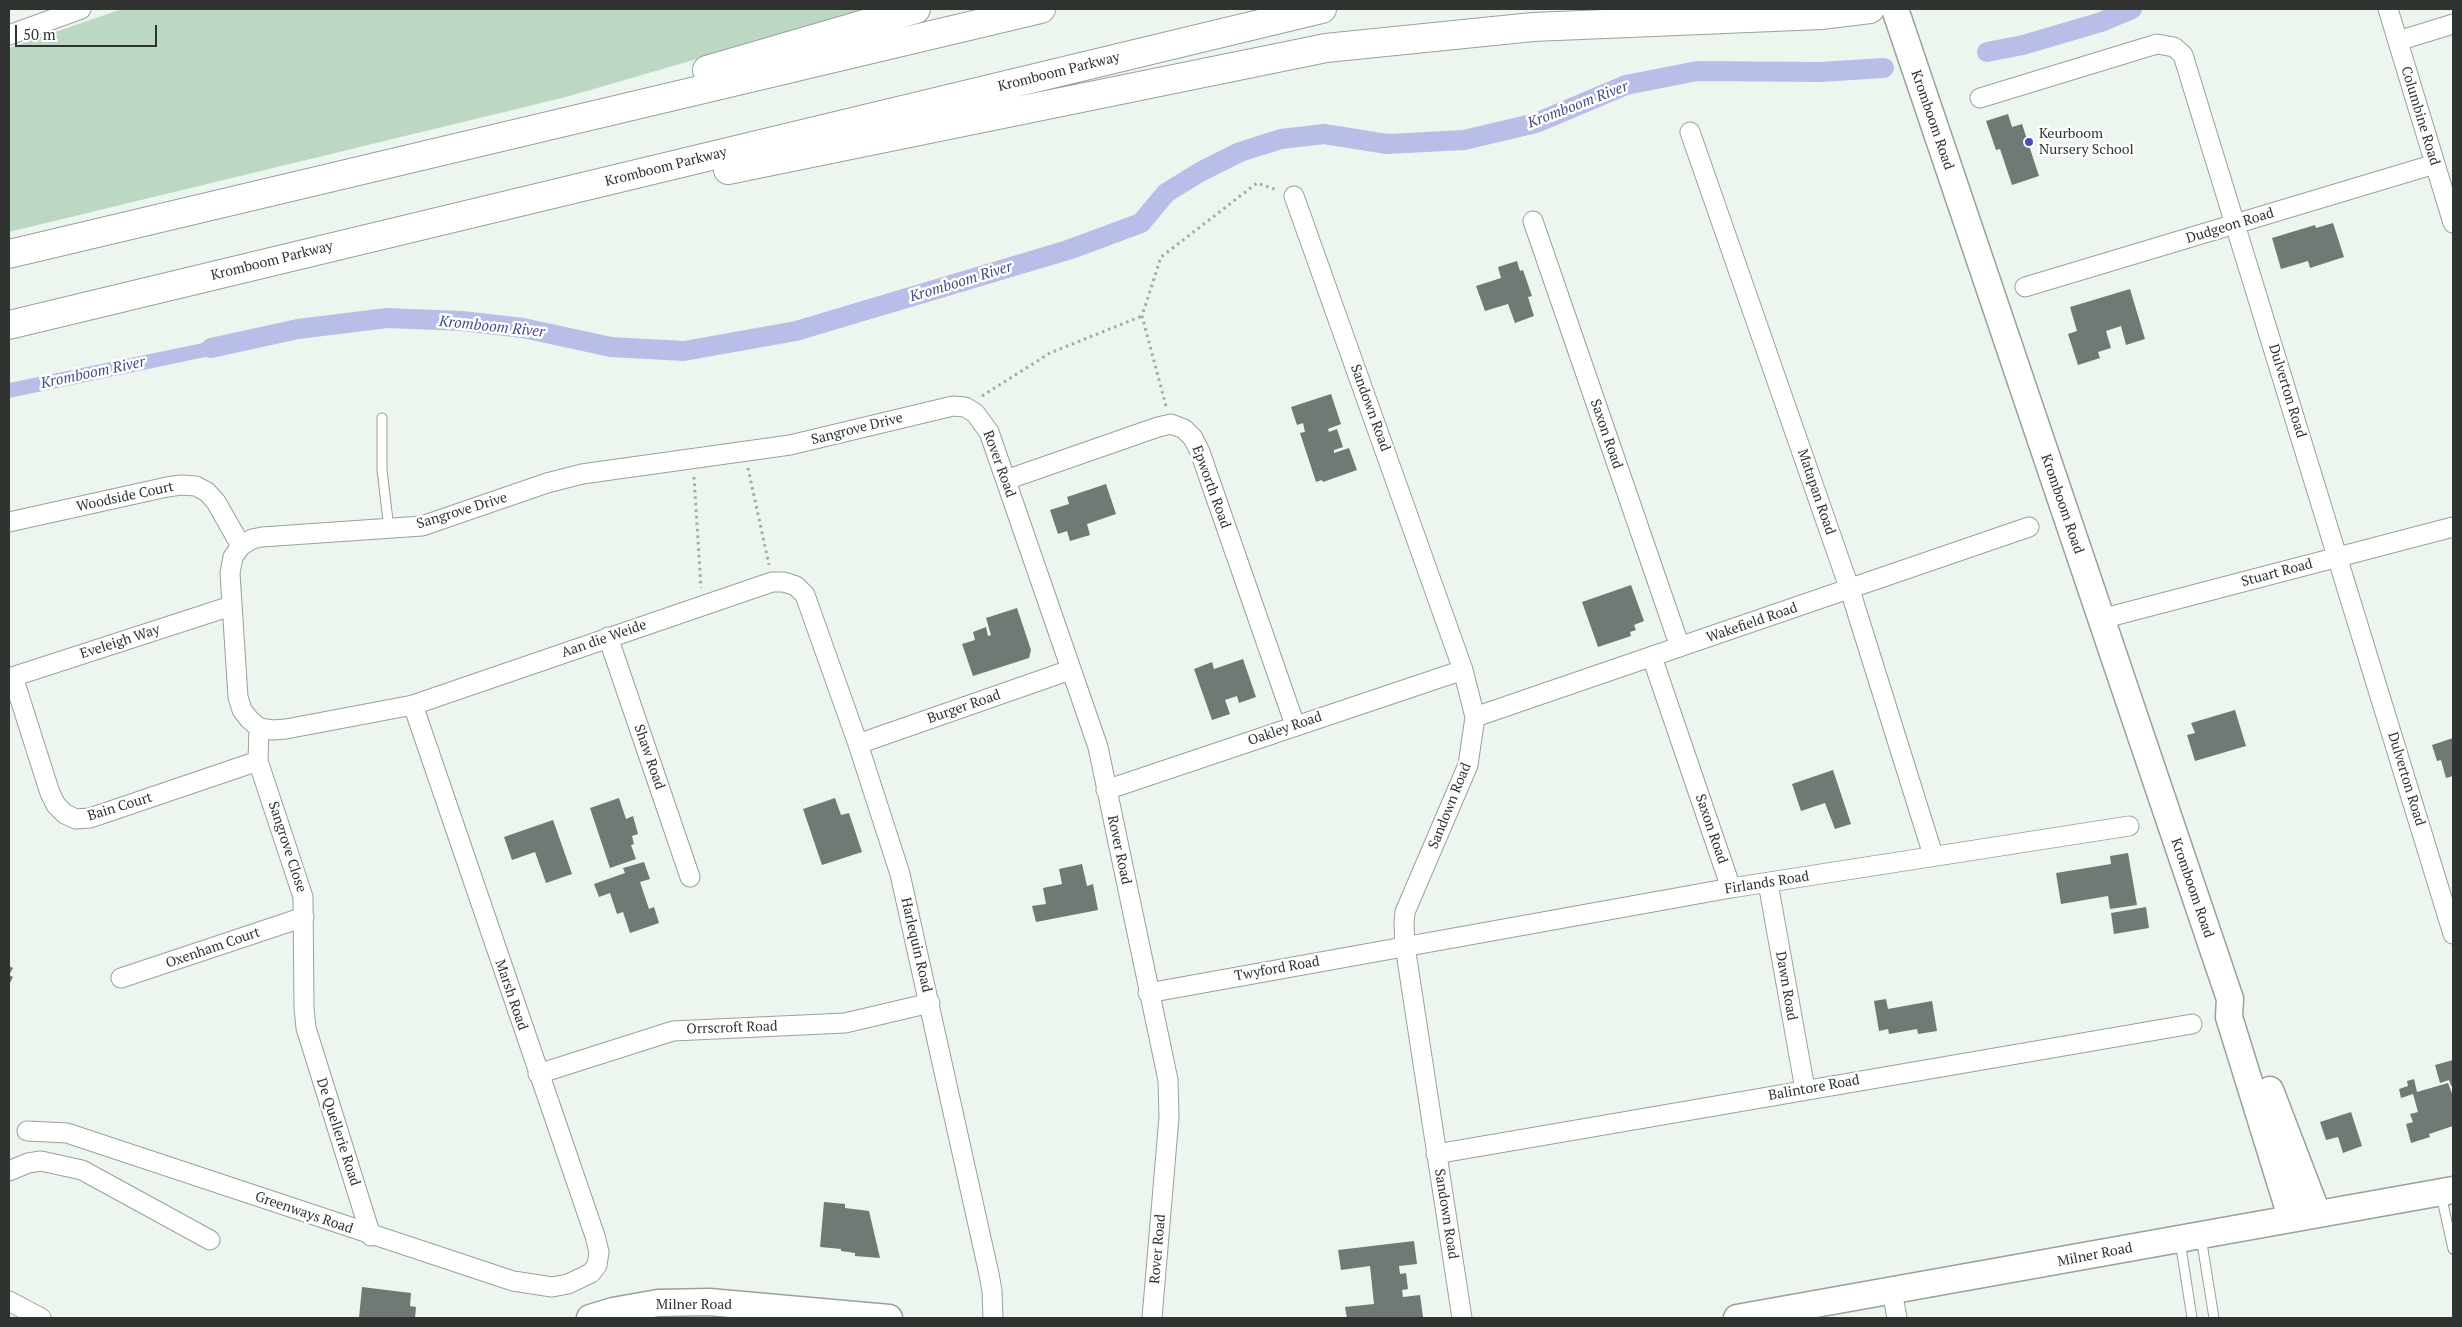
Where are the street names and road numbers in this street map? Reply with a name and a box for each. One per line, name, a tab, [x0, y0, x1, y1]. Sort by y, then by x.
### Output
street label: Kromboom Parkway	[996, 49, 1122, 95]
street label: Columbine Road	[2397, 64, 2443, 168]
street label: Kromboom Road	[1907, 68, 1957, 172]
street label: Kromboom Parkway	[603, 144, 729, 190]
street label: Dudgeon Road	[2184, 205, 2276, 247]
street label: Kromboom Parkway	[209, 238, 335, 284]
street label: Dulverton Road	[2265, 342, 2309, 440]
street label: Sandown Road	[1346, 362, 1394, 454]
street label: Saxon Road	[1586, 397, 1626, 471]
street label: Sangrove Drive	[809, 410, 905, 448]
street label: Rover Road	[979, 428, 1019, 500]
street label: Epworth Road	[1188, 443, 1234, 531]
street label: Matapan Road	[1794, 447, 1838, 537]
street label: Kromboom Road	[2037, 452, 2087, 556]
street label: Woodside Court	[75, 478, 175, 516]
street label: Sangrove Drive	[415, 489, 509, 533]
street label: Stuart Road	[2240, 555, 2314, 591]
street label: Wakefield Road	[1704, 600, 1800, 646]
street label: Aan die Weide	[559, 617, 649, 661]
street label: Eveleigh Way	[78, 621, 162, 663]
street label: Burger Road	[925, 687, 1003, 727]
street label: Oakley Road	[1246, 708, 1324, 750]
street label: Shaw Road	[630, 722, 668, 792]
street label: Dulverton Road	[2384, 730, 2428, 828]
street label: Sandown Road	[1425, 760, 1475, 852]
street label: Bain Court	[86, 789, 154, 825]
street label: Saxon Road	[1691, 792, 1731, 866]
street label: Sangrove Close	[264, 799, 310, 895]
street label: Rover Road	[1104, 814, 1134, 886]
street label: Kromboom Road	[2167, 836, 2217, 940]
street label: Firlands Road	[1724, 868, 1810, 898]
street label: Harlequin Road	[897, 896, 935, 994]
street label: Oxenham Court	[164, 924, 262, 972]
street label: Dawn Road	[1772, 950, 1800, 1022]
street label: Twyford Road	[1233, 953, 1321, 985]
street label: Marsh Road	[491, 958, 531, 1032]
street label: Orrscroft Road	[686, 1018, 778, 1038]
street label: Balintore Road	[1767, 1072, 1861, 1104]
street label: De Quellerie Road	[313, 1076, 363, 1188]
street label: Sandown Road	[1431, 1168, 1461, 1260]
street label: Greenways Road	[253, 1188, 355, 1238]
street label: Rover Road	[1147, 1213, 1169, 1285]
street label: Milner Road	[2056, 1240, 2134, 1270]
street label: Milner Road	[656, 1297, 732, 1313]

